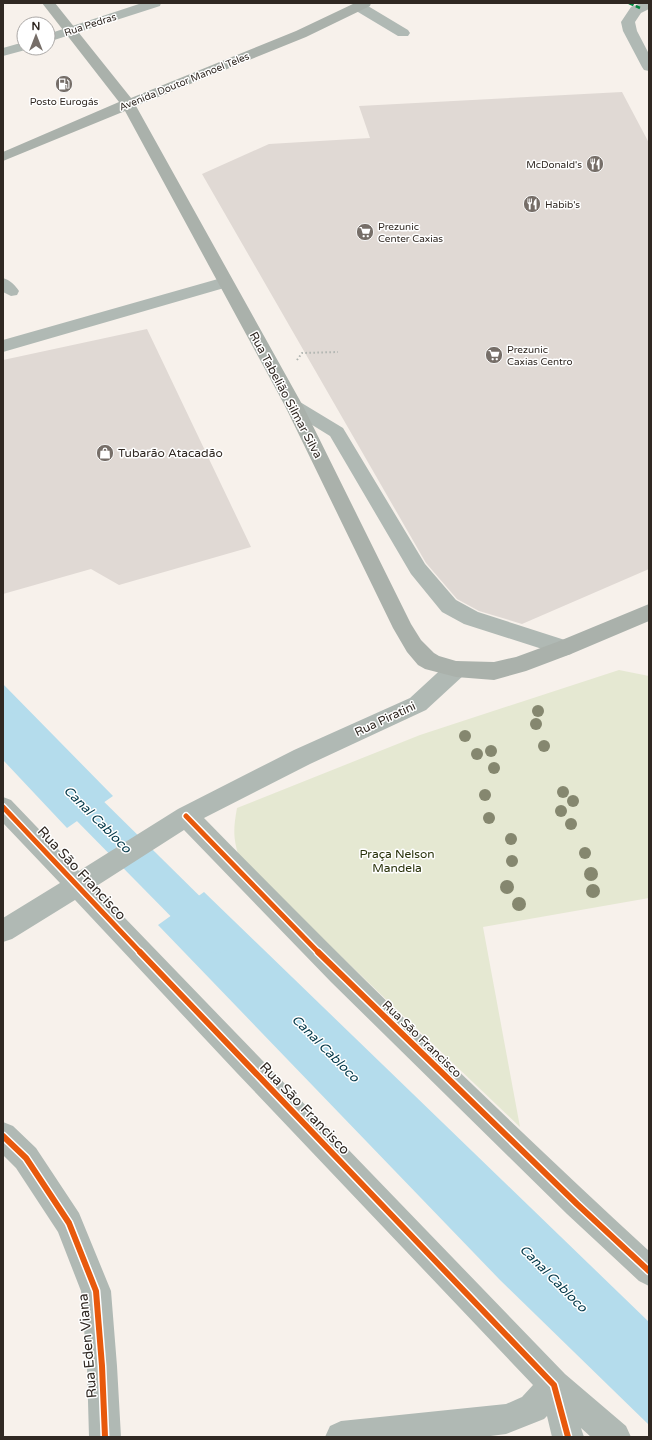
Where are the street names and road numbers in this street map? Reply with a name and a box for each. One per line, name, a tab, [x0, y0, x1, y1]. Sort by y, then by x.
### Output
street label: Rua Pedras	[63, 11, 118, 39]
street label: Avenida Doutor Manoel Teles	[118, 50, 251, 114]
street label: Rua Tabelião Silmar Silva	[247, 329, 325, 461]
street label: Rua Piratini	[352, 699, 418, 739]
street label: Rua São Francisco	[34, 823, 129, 924]
street label: Rua Sāo Francisco	[379, 998, 465, 1080]
street label: Rua São Francisco	[256, 1059, 353, 1158]
street label: Rua Eden Viana	[74, 1293, 101, 1399]

